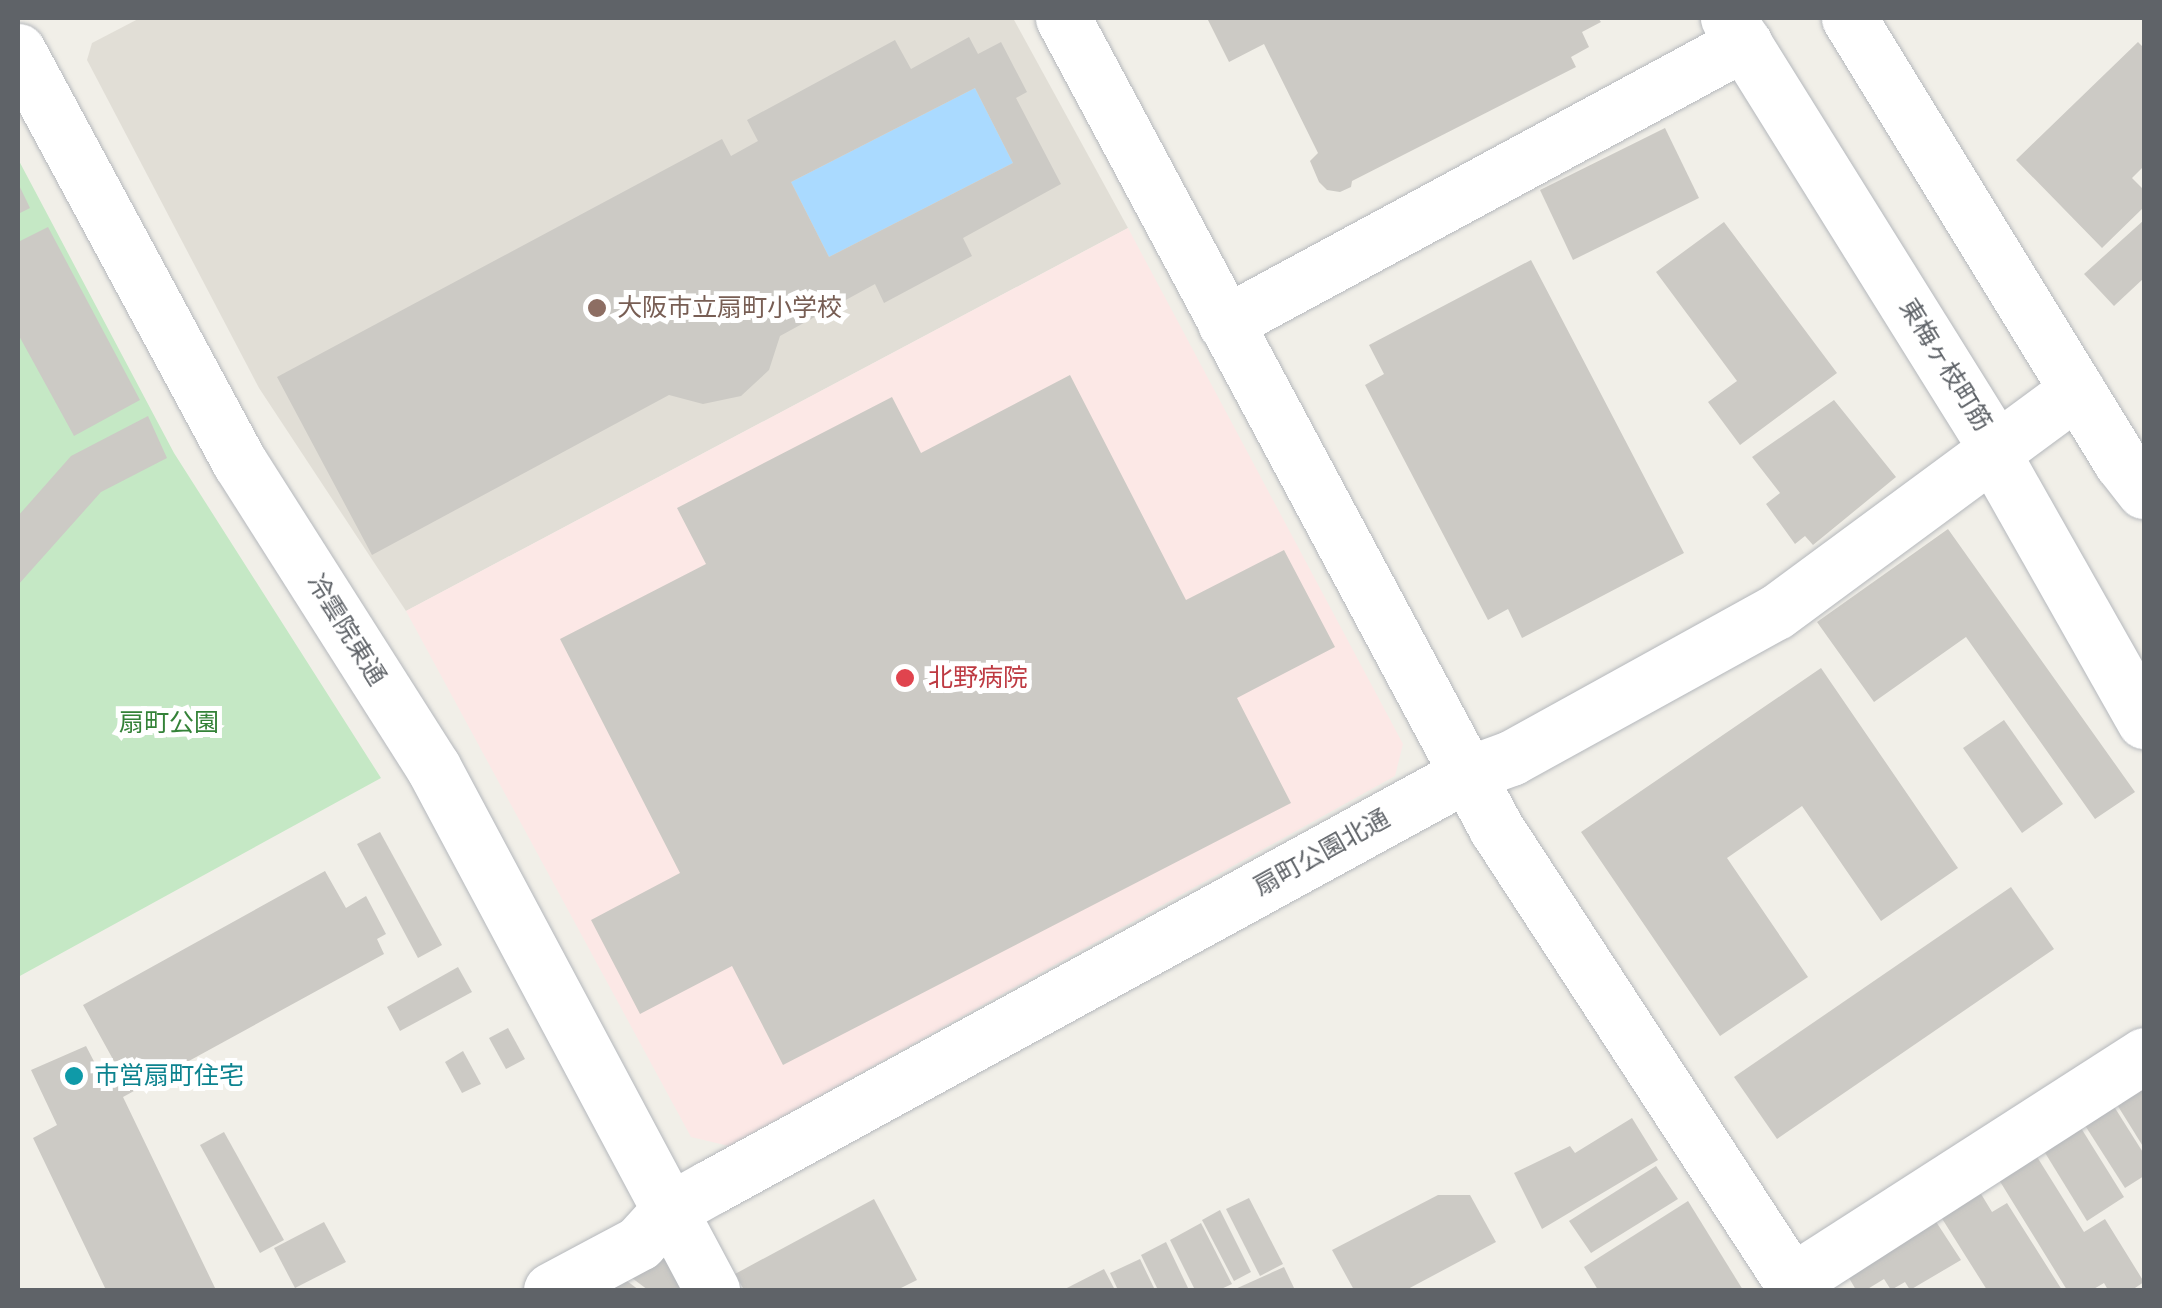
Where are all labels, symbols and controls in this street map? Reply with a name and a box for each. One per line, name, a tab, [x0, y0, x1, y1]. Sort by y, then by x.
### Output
place label: 大阪市立扇町小学校	[617, 293, 842, 323]
street label: 東梅ヶ枝町筋	[1893, 293, 1997, 437]
marker: 大阪市立扇町小学校	[586, 297, 608, 319]
street label: 冷雲院東通	[300, 569, 392, 691]
place label: 北野病院	[928, 663, 1028, 693]
marker: 北野病院	[892, 665, 918, 691]
park label: 扇町公園	[119, 708, 219, 738]
street label: 扇町公園北通	[1249, 804, 1395, 902]
place label: 市営扇町住宅	[94, 1061, 244, 1091]
marker: 市営扇町住宅	[63, 1065, 85, 1087]

